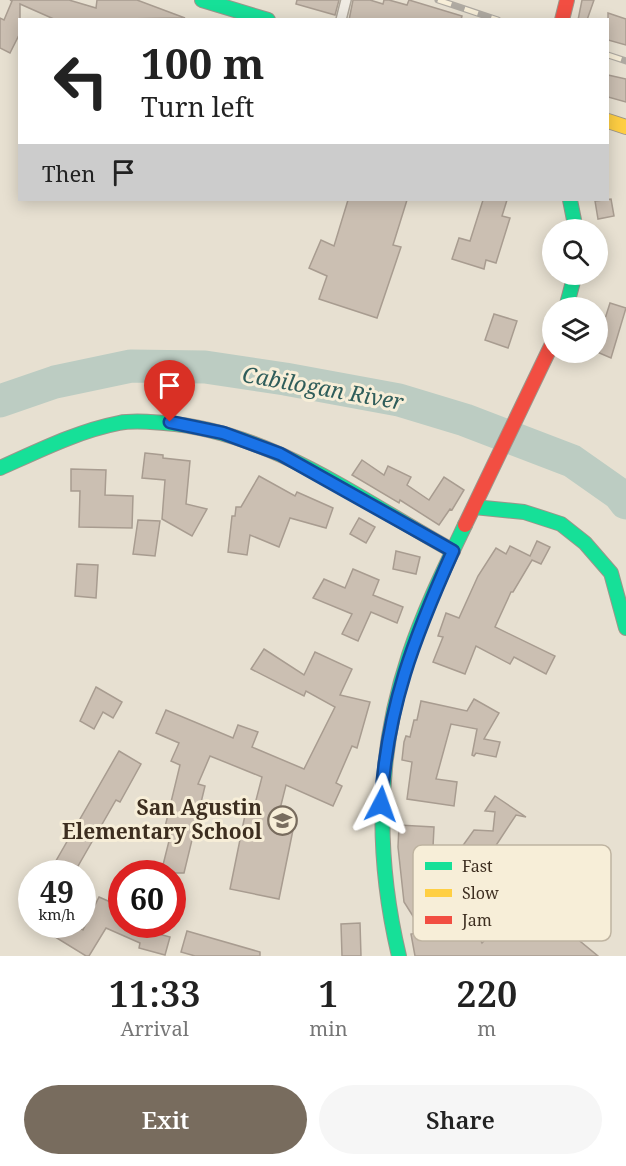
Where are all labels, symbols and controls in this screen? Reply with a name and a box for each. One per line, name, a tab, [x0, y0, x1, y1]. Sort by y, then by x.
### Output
text: 100 m	[141, 34, 265, 91]
icon: left	[42, 42, 120, 120]
text: Turn left	[141, 88, 254, 125]
icon: arrive	[107, 156, 140, 189]
text: Then	[42, 158, 95, 188]
map controls	[542, 219, 608, 363]
button: search	[542, 219, 608, 285]
button: layers	[542, 297, 608, 363]
water label: Cabilogan River	[240, 358, 407, 416]
pin	[144, 360, 195, 422]
icon: arrive	[153, 369, 186, 402]
position arrow	[349, 772, 413, 836]
place label: San Agustin Elementary School	[62, 793, 263, 845]
school or university icon: San Agustin Elementary School	[267, 804, 299, 836]
legend	[413, 845, 611, 941]
text: Fast	[462, 855, 493, 877]
speed limit sign: 60	[108, 860, 186, 938]
text: 49	[40, 871, 74, 912]
text: Slow	[462, 882, 499, 904]
text: km/h	[39, 904, 75, 924]
text: Jam	[461, 909, 492, 931]
text: 11:33	[109, 969, 201, 1018]
text: 1	[318, 969, 339, 1018]
text: 220	[456, 969, 517, 1018]
text: Arrival	[120, 1015, 189, 1042]
text: min	[309, 1015, 348, 1042]
text: m	[477, 1015, 496, 1042]
button: Exit	[24, 1085, 307, 1154]
button: Share	[319, 1085, 602, 1154]

